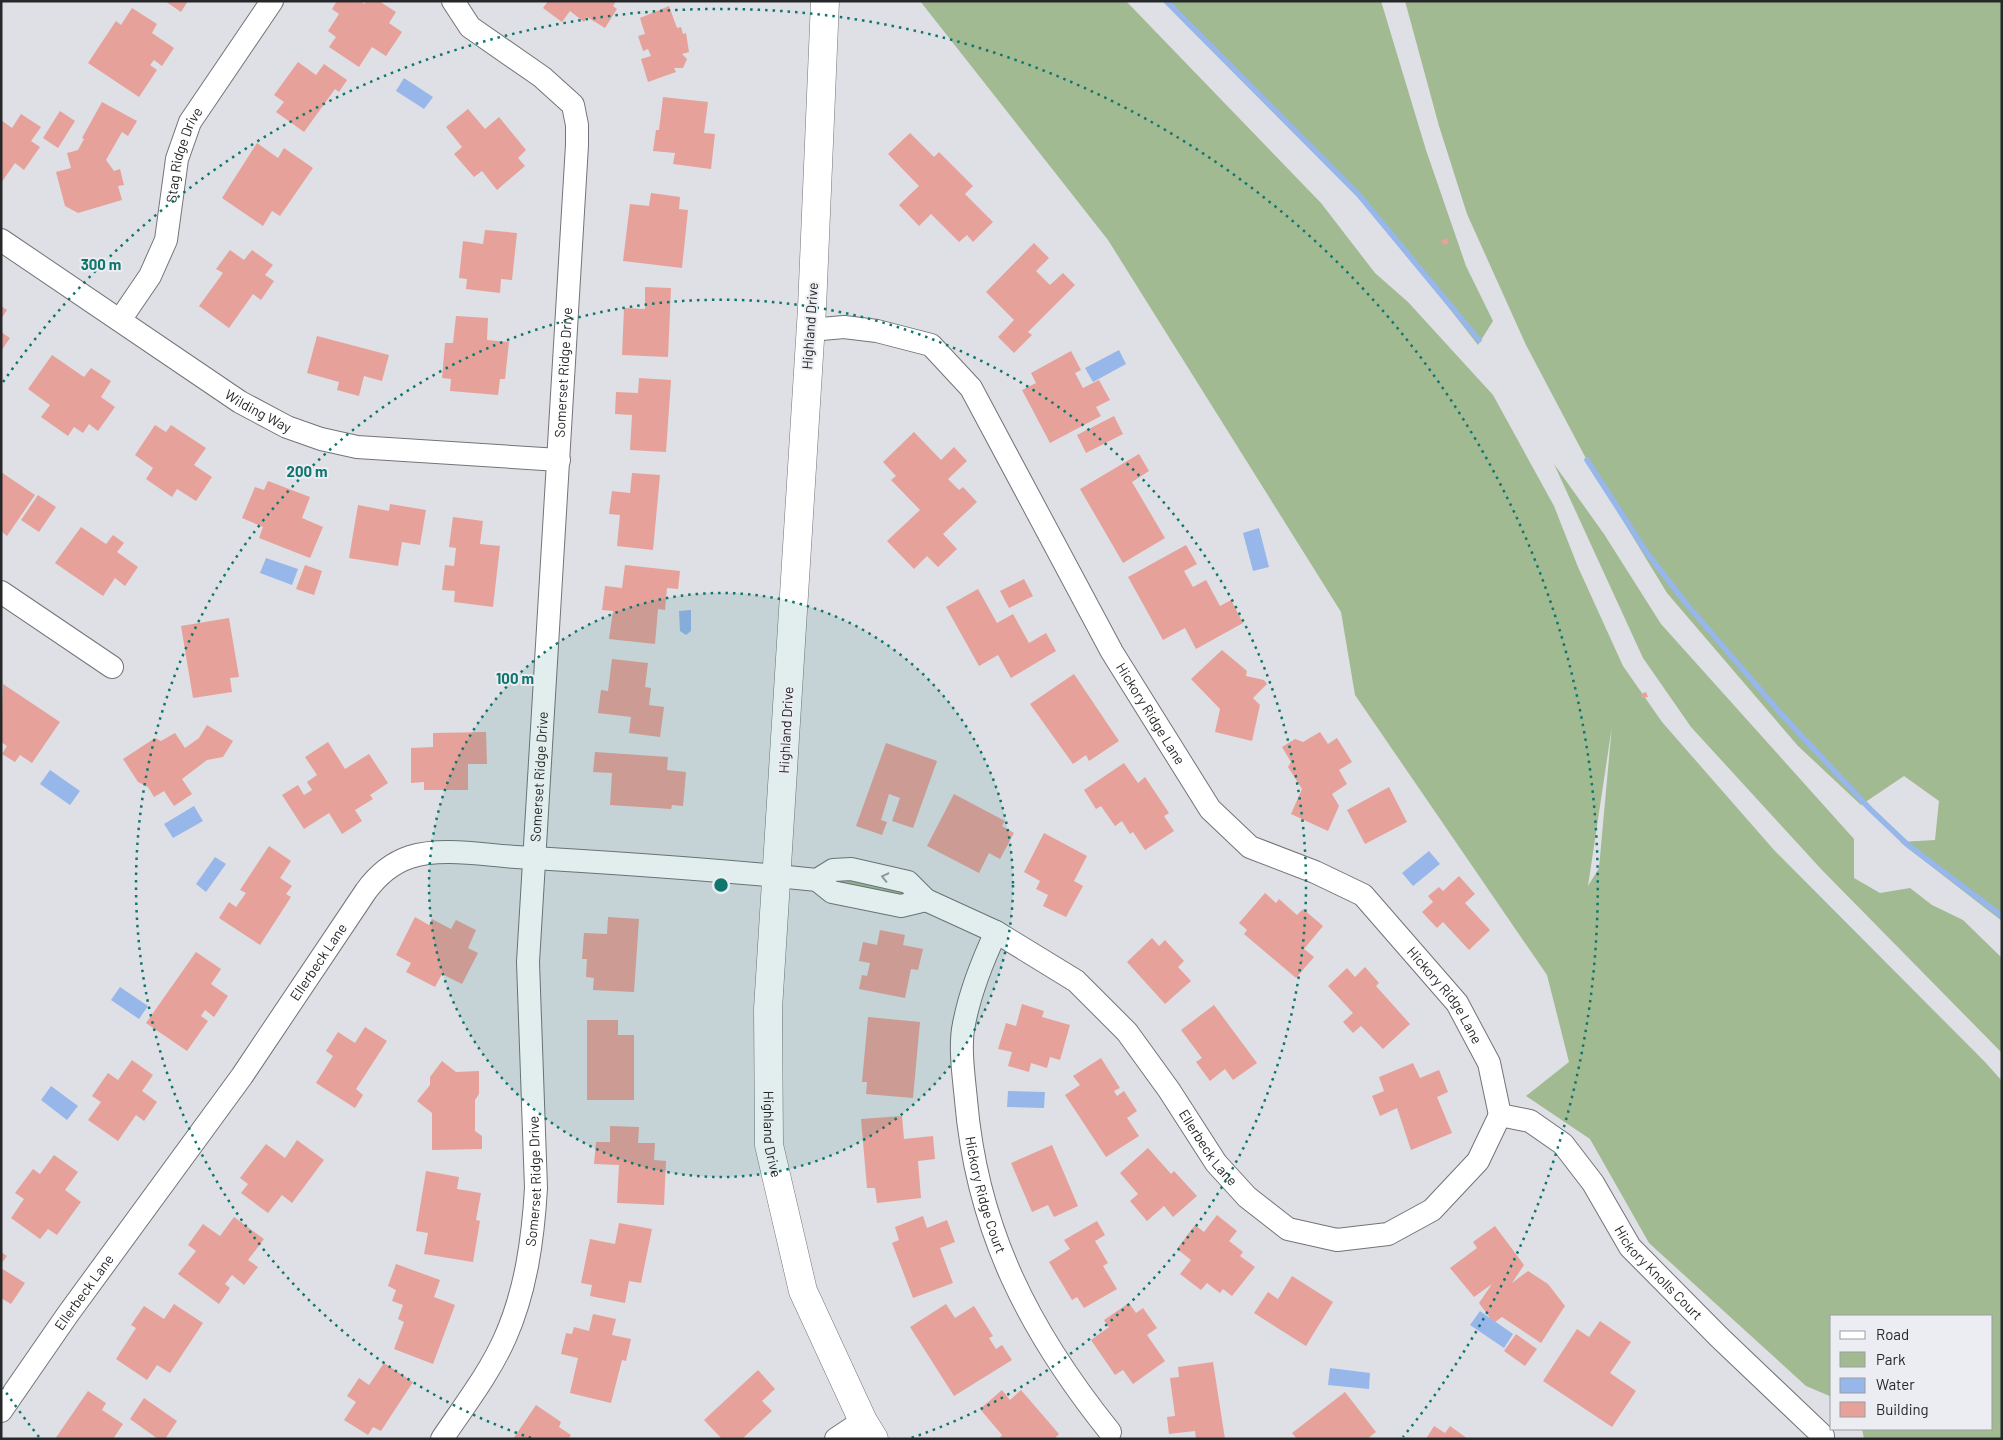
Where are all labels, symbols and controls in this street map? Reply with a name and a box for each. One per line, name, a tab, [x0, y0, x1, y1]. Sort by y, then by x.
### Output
street label: Stag Ridge Drive	[162, 104, 206, 204]
text: 300 m	[81, 255, 121, 273]
street label: Highland Drive	[798, 282, 821, 370]
street label: Somerset Ridge Drive	[550, 307, 575, 438]
street label: Wilding Way	[222, 385, 294, 436]
text: 200 m	[286, 462, 328, 480]
street label: Hickory Ridge Lane	[1113, 659, 1189, 768]
text: 100 m	[496, 669, 534, 687]
street label: Highland Drive	[775, 686, 796, 774]
street label: Somerset Ridge Drive	[526, 711, 551, 842]
one-way arrow	[881, 872, 890, 883]
centre of rings	[712, 876, 730, 894]
street label: Ellerbeck Lane	[286, 920, 350, 1004]
street label: Hickory Ridge Lane	[1404, 943, 1486, 1046]
street label: Highland Drive	[761, 1091, 785, 1179]
street label: Ellerbeck Lane	[1176, 1106, 1241, 1189]
street label: Somerset Ridge Drive	[521, 1116, 544, 1247]
street label: Hickory Ridge Court	[962, 1135, 1010, 1256]
street label: Hickory Knolls Court	[1611, 1222, 1706, 1323]
street label: Ellerbeck Lane	[51, 1251, 117, 1333]
legend	[1830, 1315, 1993, 1430]
text: Road	[1876, 1325, 1909, 1343]
text: Park	[1876, 1350, 1906, 1368]
text: Water	[1876, 1375, 1915, 1393]
text: Building	[1876, 1400, 1929, 1418]

